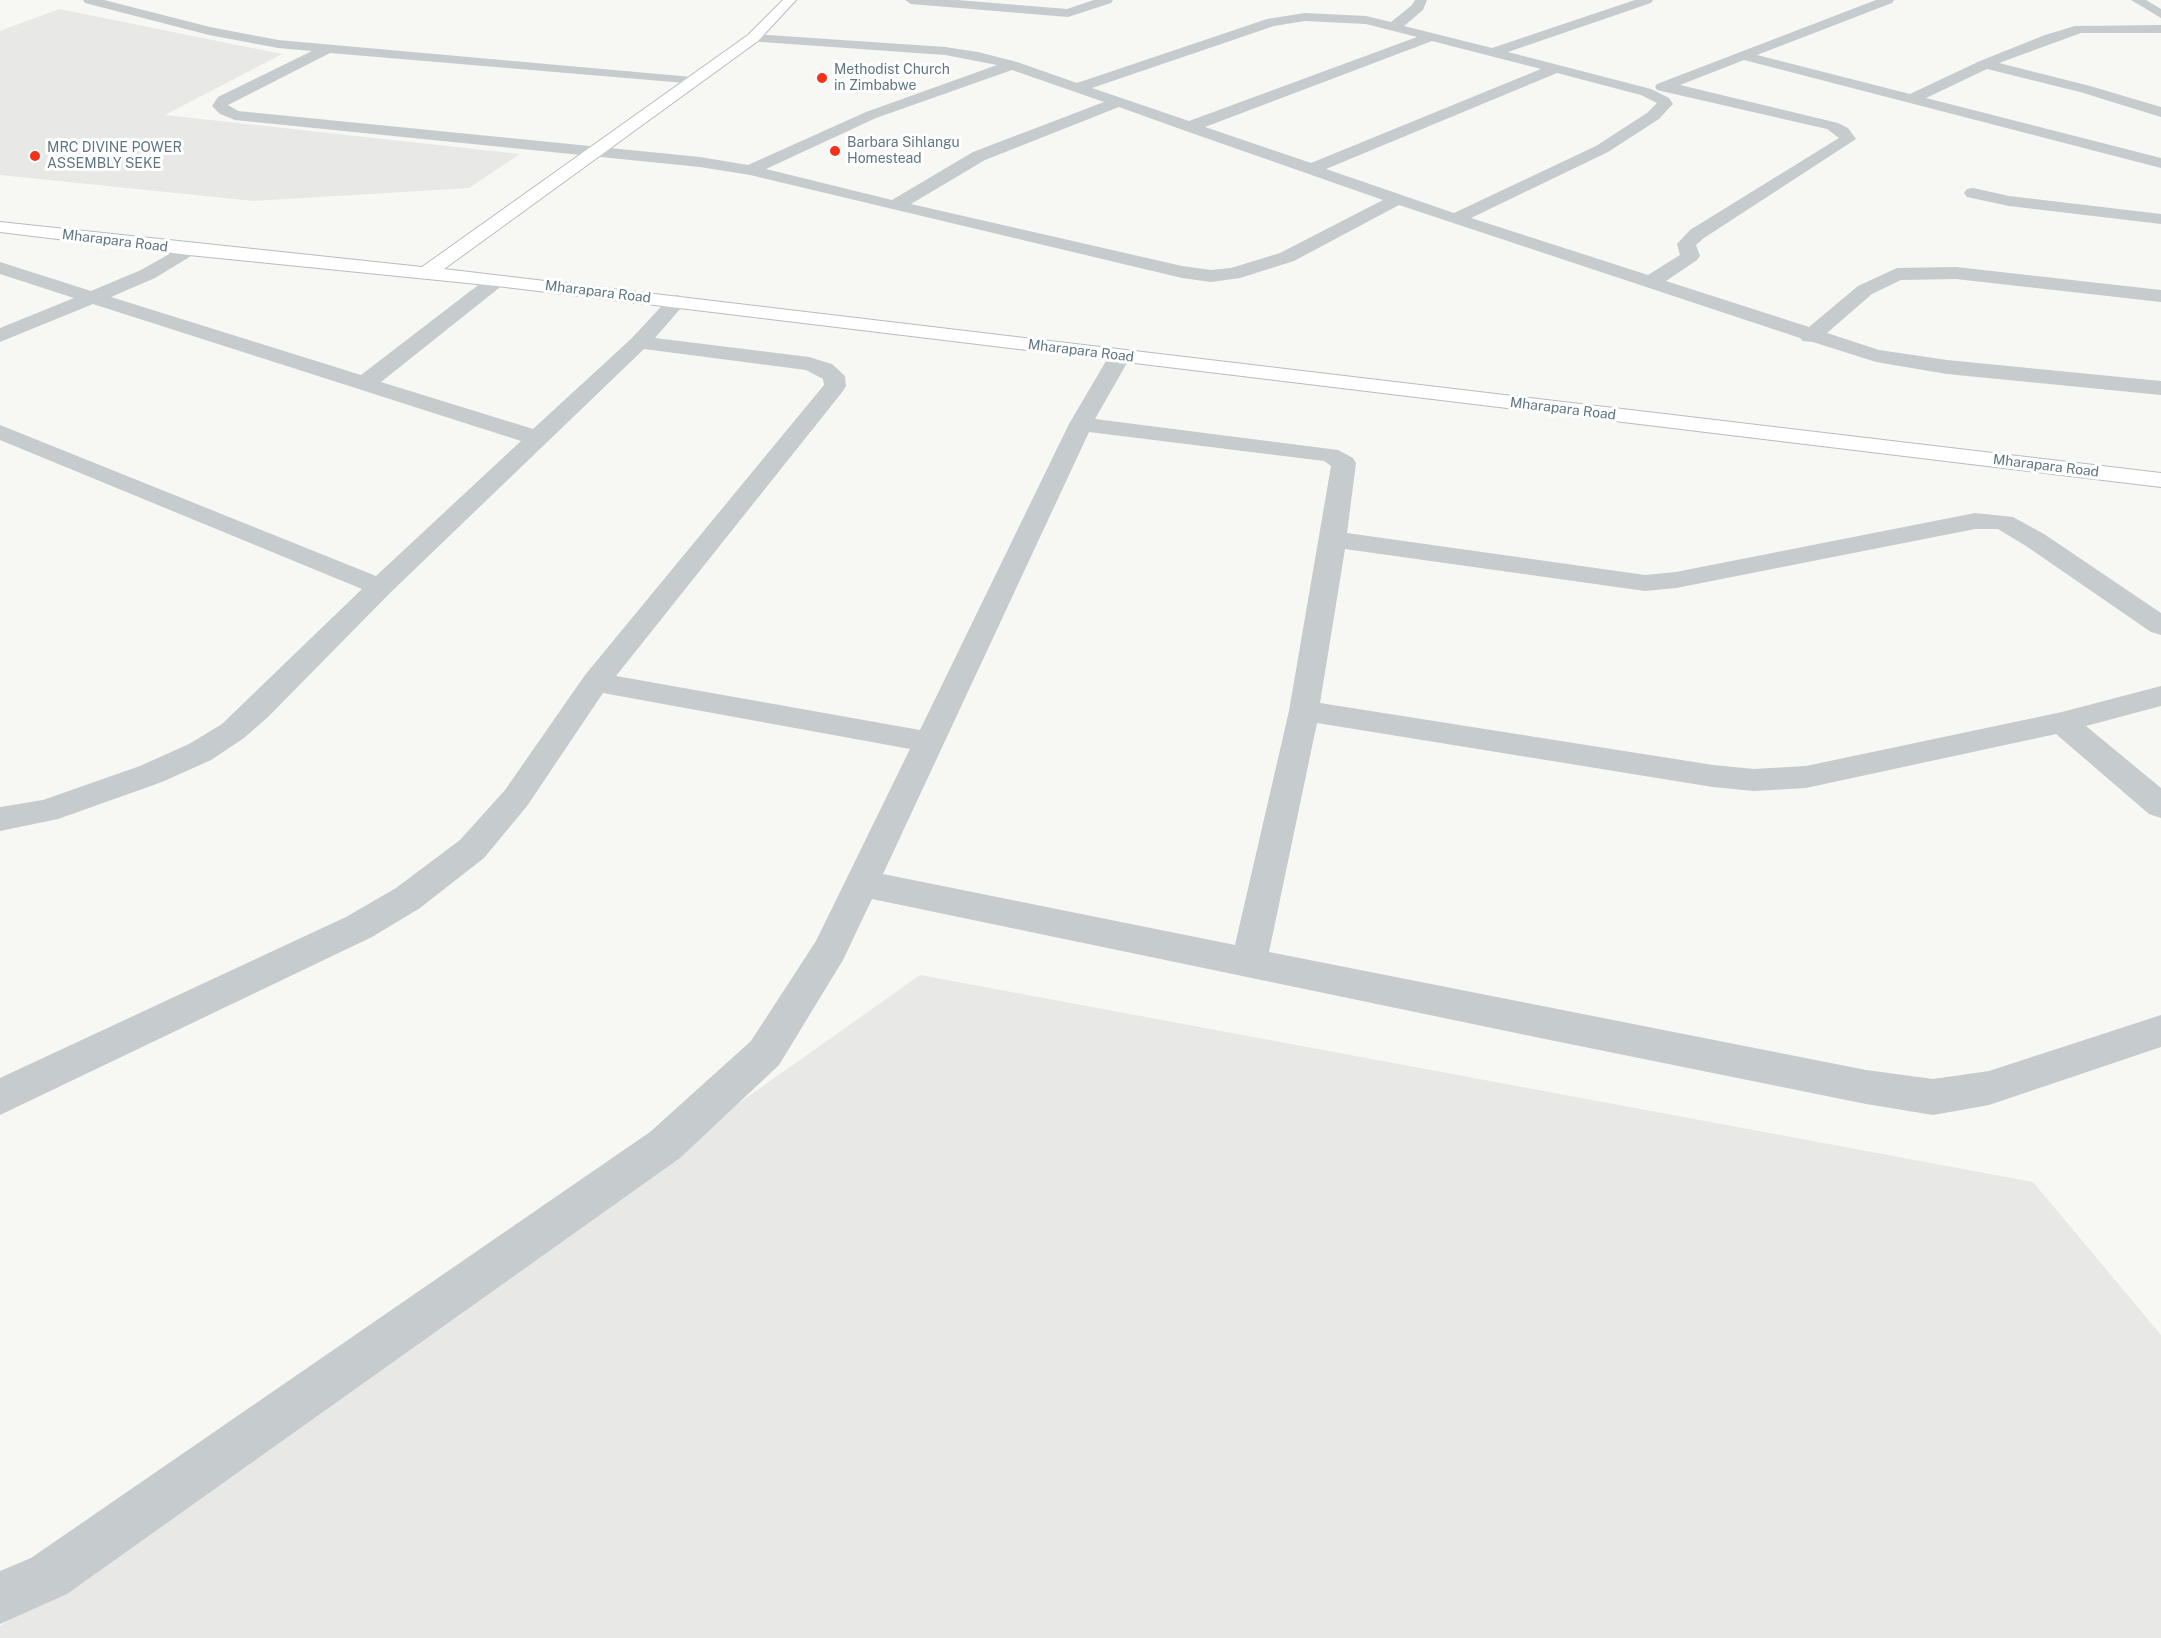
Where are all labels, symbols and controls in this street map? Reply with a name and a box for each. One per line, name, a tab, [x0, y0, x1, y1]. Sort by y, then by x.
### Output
place label: Methodist Church in Zimbabwe	[834, 62, 950, 94]
marker: Methodist Church in Zimbabwe	[815, 71, 829, 85]
place label: Barbara Sihlangu Homestead	[847, 135, 960, 168]
place label: MRC DIVINE POWER ASSEMBLY SEKE	[47, 140, 182, 172]
marker: Barbara Sihlangu Homestead	[828, 144, 842, 158]
marker: MRC DIVINE POWER ASSEMBLY SEKE	[28, 149, 42, 163]
street label: Mharapara Road	[61, 226, 169, 256]
street label: Mharapara Road	[544, 277, 652, 307]
street label: Mharapara Road	[1027, 336, 1135, 366]
street label: Mharapara Road	[1509, 394, 1617, 424]
street label: Mharapara Road	[1992, 451, 2100, 481]

